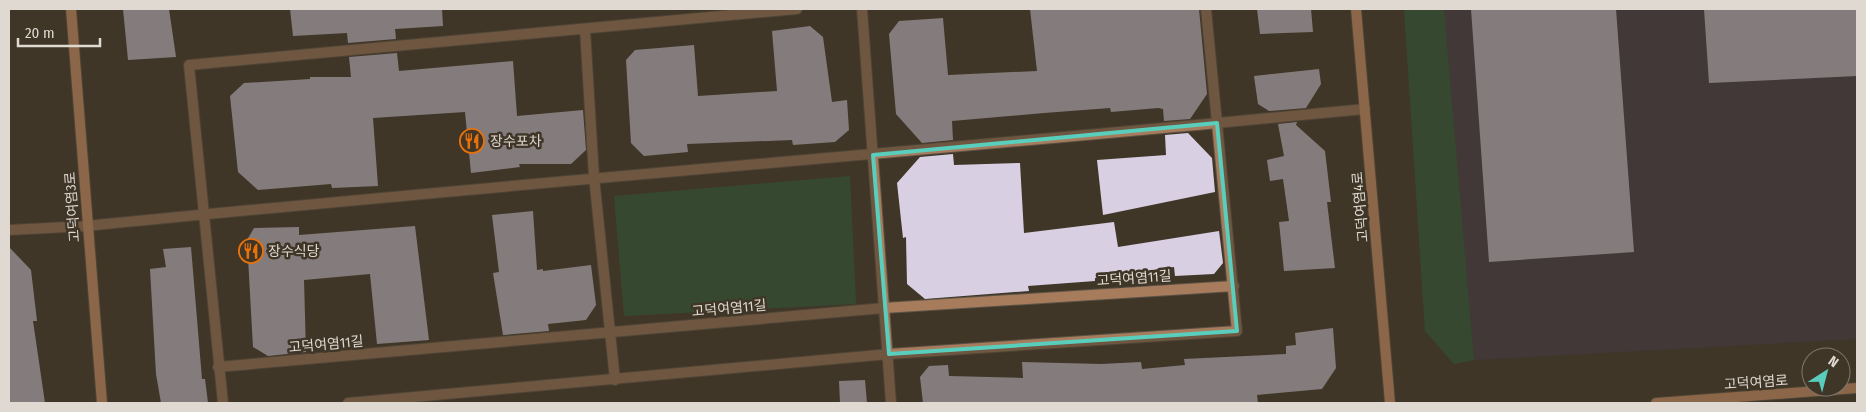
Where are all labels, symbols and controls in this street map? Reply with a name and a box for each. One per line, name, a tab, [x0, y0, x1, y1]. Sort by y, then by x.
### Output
scale bar	[18, 15, 100, 47]
text: 20 m	[25, 24, 55, 42]
restaurant icon: 장수포차	[459, 128, 485, 154]
place label: 장수포차	[490, 133, 542, 150]
street label: 고덕여염3로	[62, 171, 83, 243]
street label: 고덕여염4로	[1349, 171, 1372, 243]
restaurant icon: 장수식당	[238, 238, 264, 264]
place label: 장수식당	[268, 243, 320, 260]
street label: 고덕여염11길	[1096, 267, 1172, 290]
street label: 고덕여염11길	[691, 297, 767, 320]
street label: 고덕여염11길	[288, 333, 364, 356]
north arrow	[1801, 347, 1851, 397]
text: N	[1825, 353, 1842, 371]
street label: 고덕여염로	[1723, 372, 1789, 393]

